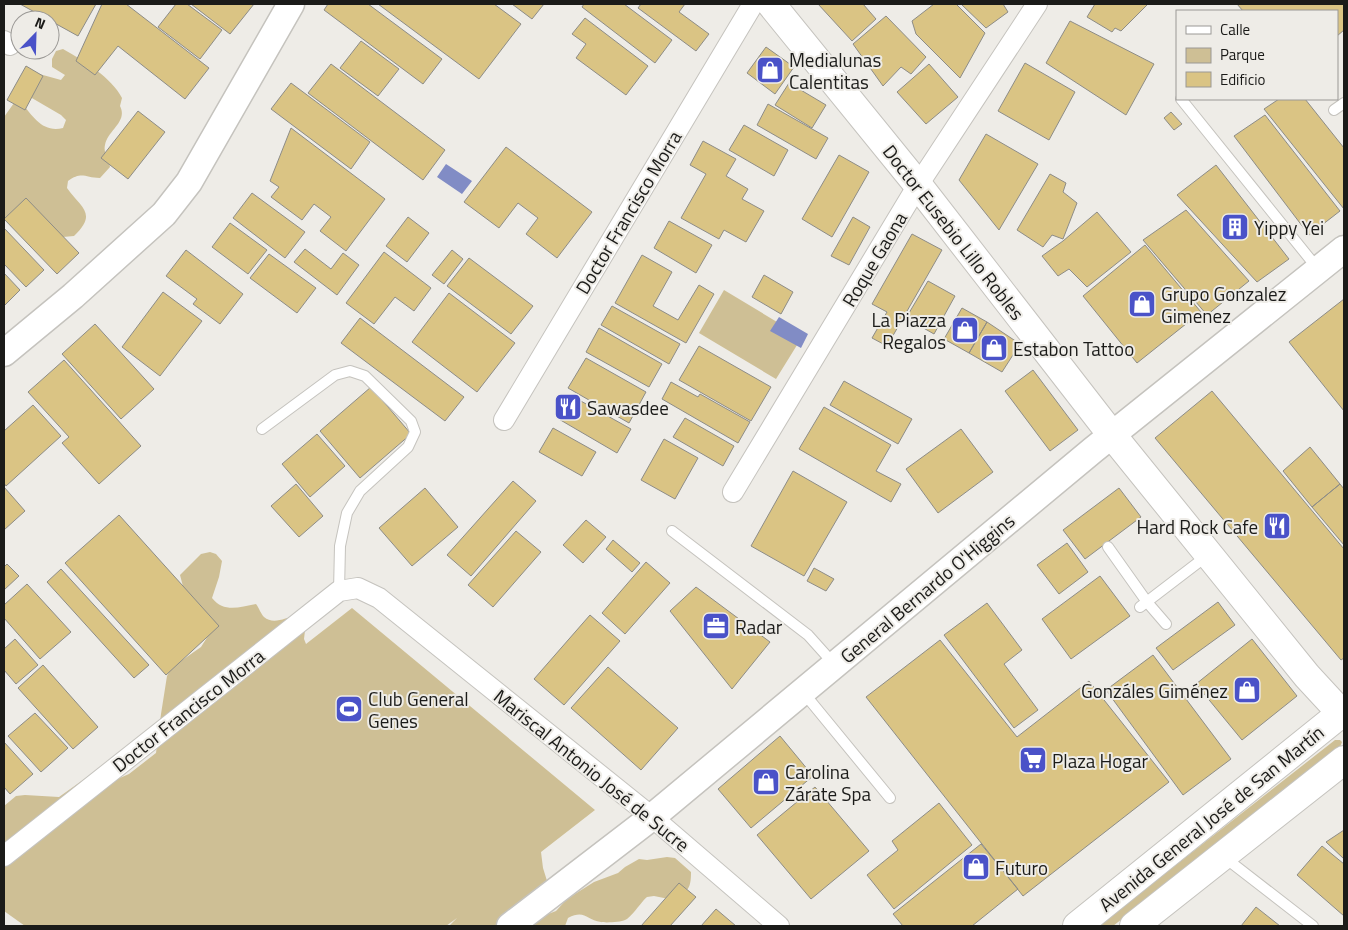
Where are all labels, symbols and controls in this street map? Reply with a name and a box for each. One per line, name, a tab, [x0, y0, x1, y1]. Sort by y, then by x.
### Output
north arrow	[10, 10, 60, 60]
legend	[1176, 10, 1338, 100]
text: N	[32, 11, 49, 34]
text: Calle	[1220, 18, 1250, 41]
text: Parque	[1220, 43, 1265, 66]
place label: Medialunas Calentitas	[789, 45, 881, 96]
shop icon: Medialunas Calentitas	[755, 55, 785, 85]
text: Edificio	[1220, 68, 1265, 91]
street label: Doctor Francisco Morra	[568, 124, 689, 299]
street label: Doctor Eusebio Lillo Robles	[876, 138, 1032, 326]
street label: Roque Gaona	[834, 206, 914, 312]
building icon: Yippy Yei	[1220, 212, 1250, 242]
place label: Yippy Yei	[1254, 213, 1324, 242]
place label: Grupo Gonzalez Gimenez	[1161, 279, 1286, 330]
shop icon: Grupo Gonzalez Gimenez	[1127, 289, 1157, 319]
place label: La Piazza Regalos	[871, 305, 946, 356]
shop icon: La Piazza Regalos	[950, 315, 980, 345]
shop icon: Estabon Tattoo	[979, 333, 1009, 363]
place label: Estabon Tattoo	[1013, 334, 1134, 363]
restaurant icon: Sawasdee	[553, 392, 583, 422]
place label: Sawasdee	[587, 393, 669, 422]
street label: General Bernardo O'Higgins	[833, 506, 1021, 670]
restaurant icon: Hard Rock Cafe	[1262, 511, 1292, 541]
place label: Hard Rock Cafe	[1136, 512, 1258, 541]
office icon: Radar	[701, 611, 731, 641]
place label: Radar	[735, 612, 783, 641]
street label: Doctor Francisco Morra	[106, 641, 271, 779]
shop icon: Gonzáles Giménez	[1232, 675, 1262, 705]
place label: Gonzáles Giménez	[1081, 676, 1228, 705]
street label: Mariscal Antonio José de Sucre	[488, 682, 696, 858]
place label: Club General Genes	[368, 684, 469, 735]
sports icon: Club General Genes	[334, 694, 364, 724]
street label: Avenida General José de San Martín	[1092, 718, 1330, 918]
supermarket icon: Plaza Hogar	[1018, 745, 1048, 775]
place label: Plaza Hogar	[1052, 746, 1149, 775]
place label: Carolina Zárate Spa	[785, 757, 872, 808]
shop icon: Carolina Zárate Spa	[751, 767, 781, 797]
shop icon: Futuro	[961, 852, 991, 882]
place label: Futuro	[995, 853, 1048, 882]

